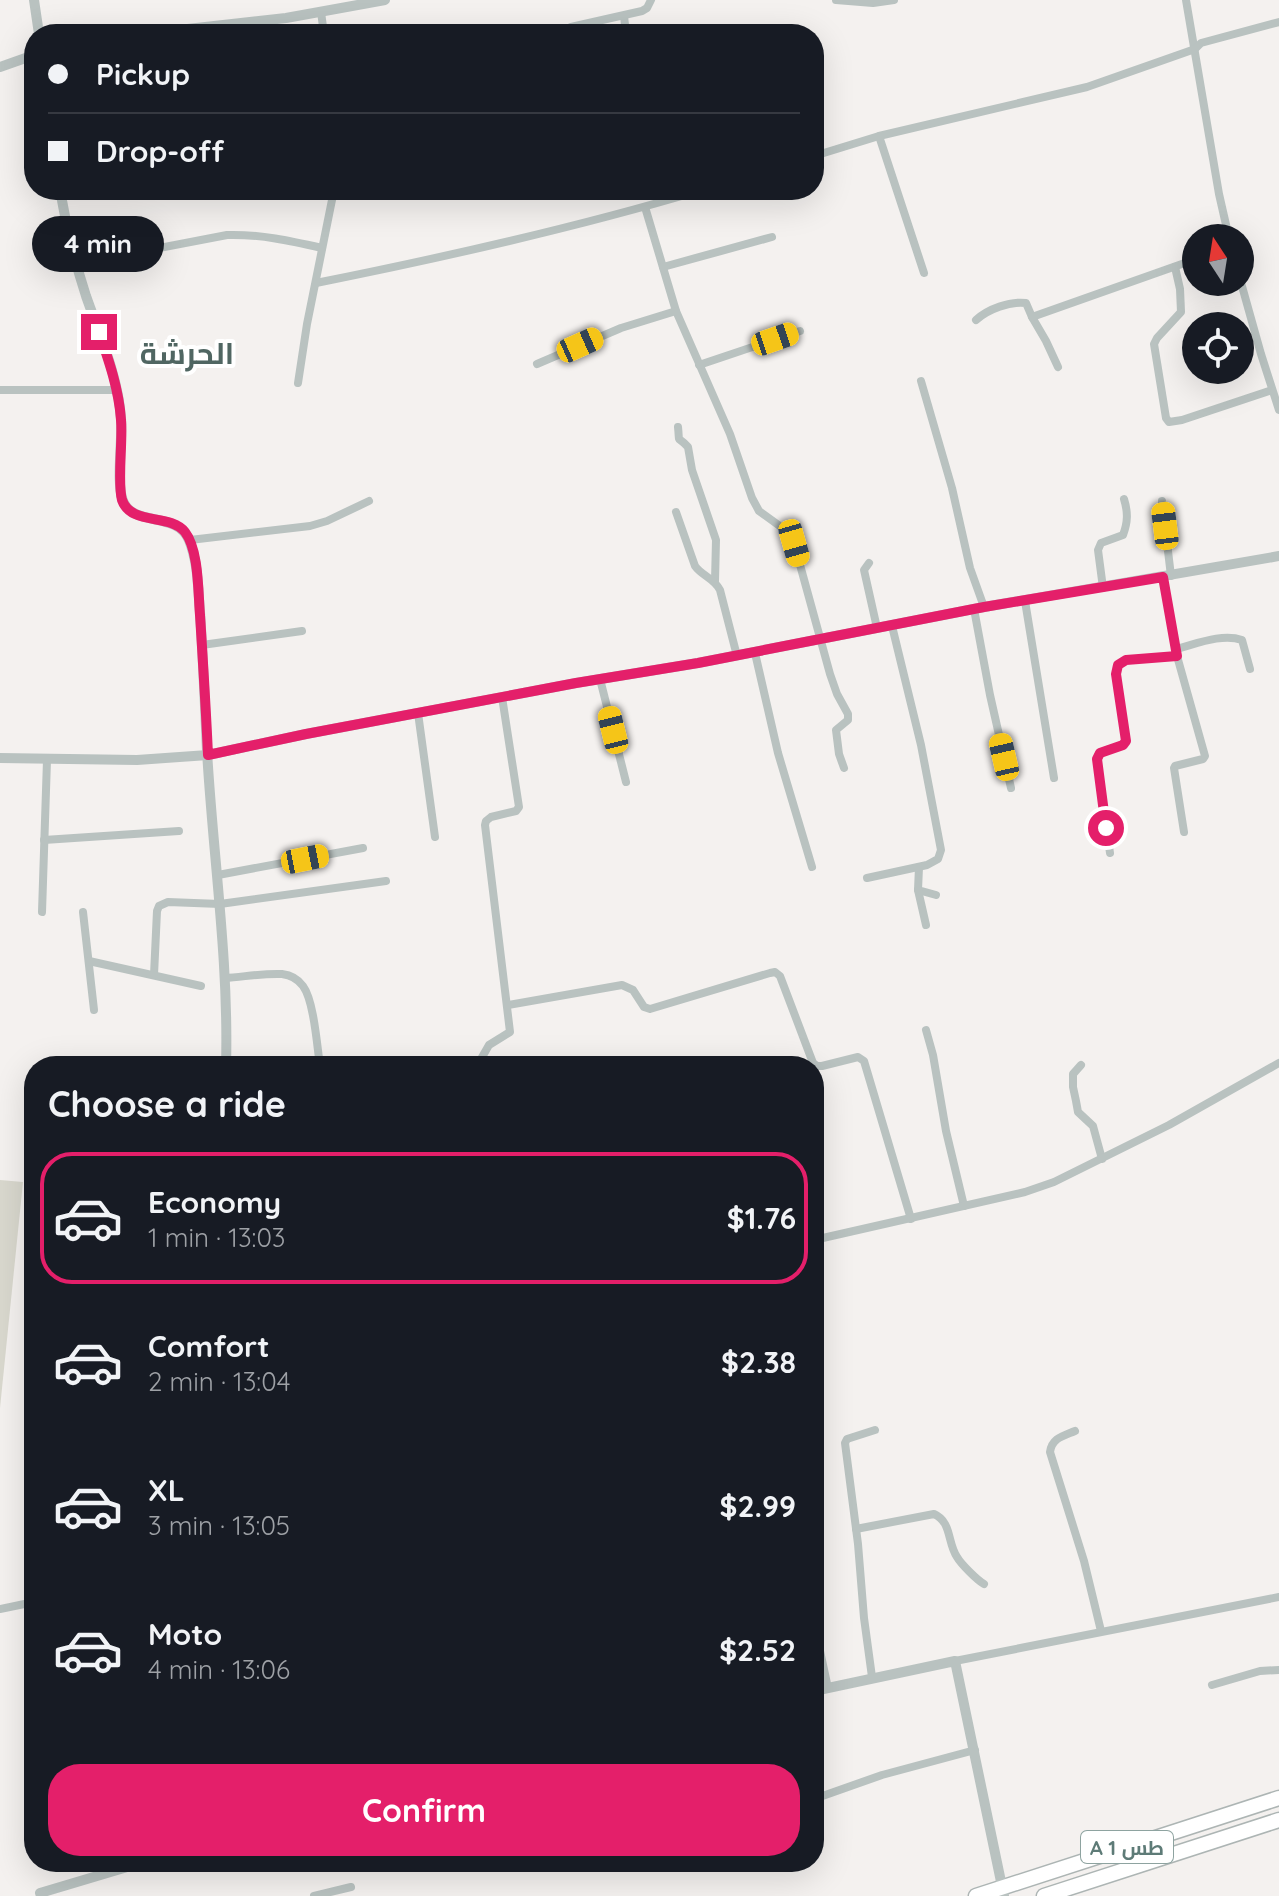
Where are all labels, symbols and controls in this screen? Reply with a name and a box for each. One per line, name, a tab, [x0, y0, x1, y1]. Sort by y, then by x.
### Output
text: Pickup	[96, 55, 190, 93]
text: Drop-off	[96, 132, 224, 170]
callout: 4 min	[33, 216, 165, 272]
north arrow	[1182, 224, 1254, 296]
map controls	[1182, 224, 1254, 384]
text: 4 min	[64, 227, 132, 260]
button: locate	[1182, 312, 1254, 384]
route end	[81, 314, 117, 350]
car	[748, 320, 802, 358]
car	[553, 324, 607, 366]
district label: الحرشة	[140, 334, 234, 372]
car	[1150, 501, 1180, 551]
car	[776, 517, 812, 569]
car	[596, 704, 630, 756]
car	[987, 731, 1021, 783]
route start	[1088, 810, 1124, 846]
car	[279, 843, 331, 875]
text: Choose a ride	[48, 1081, 286, 1126]
icon: car	[52, 1182, 124, 1254]
text: Economy	[148, 1183, 281, 1221]
text: $1.76	[727, 1199, 796, 1237]
text: 1 min · 13:03	[148, 1221, 286, 1254]
icon: car	[52, 1326, 124, 1398]
text: Comfort	[148, 1327, 269, 1365]
text: $2.38	[721, 1343, 796, 1381]
text: 2 min · 13:04	[148, 1365, 290, 1398]
icon: car	[52, 1470, 124, 1542]
text: XL	[148, 1471, 185, 1509]
text: $2.99	[719, 1487, 796, 1525]
text: 3 min · 13:05	[148, 1509, 290, 1542]
icon: car	[52, 1614, 124, 1686]
text: Moto	[148, 1615, 222, 1653]
text: $2.52	[719, 1631, 796, 1669]
text: 4 min · 13:06	[148, 1653, 290, 1686]
button: Confirm	[48, 1764, 800, 1856]
road number: A 1 طس	[1081, 1831, 1173, 1863]

